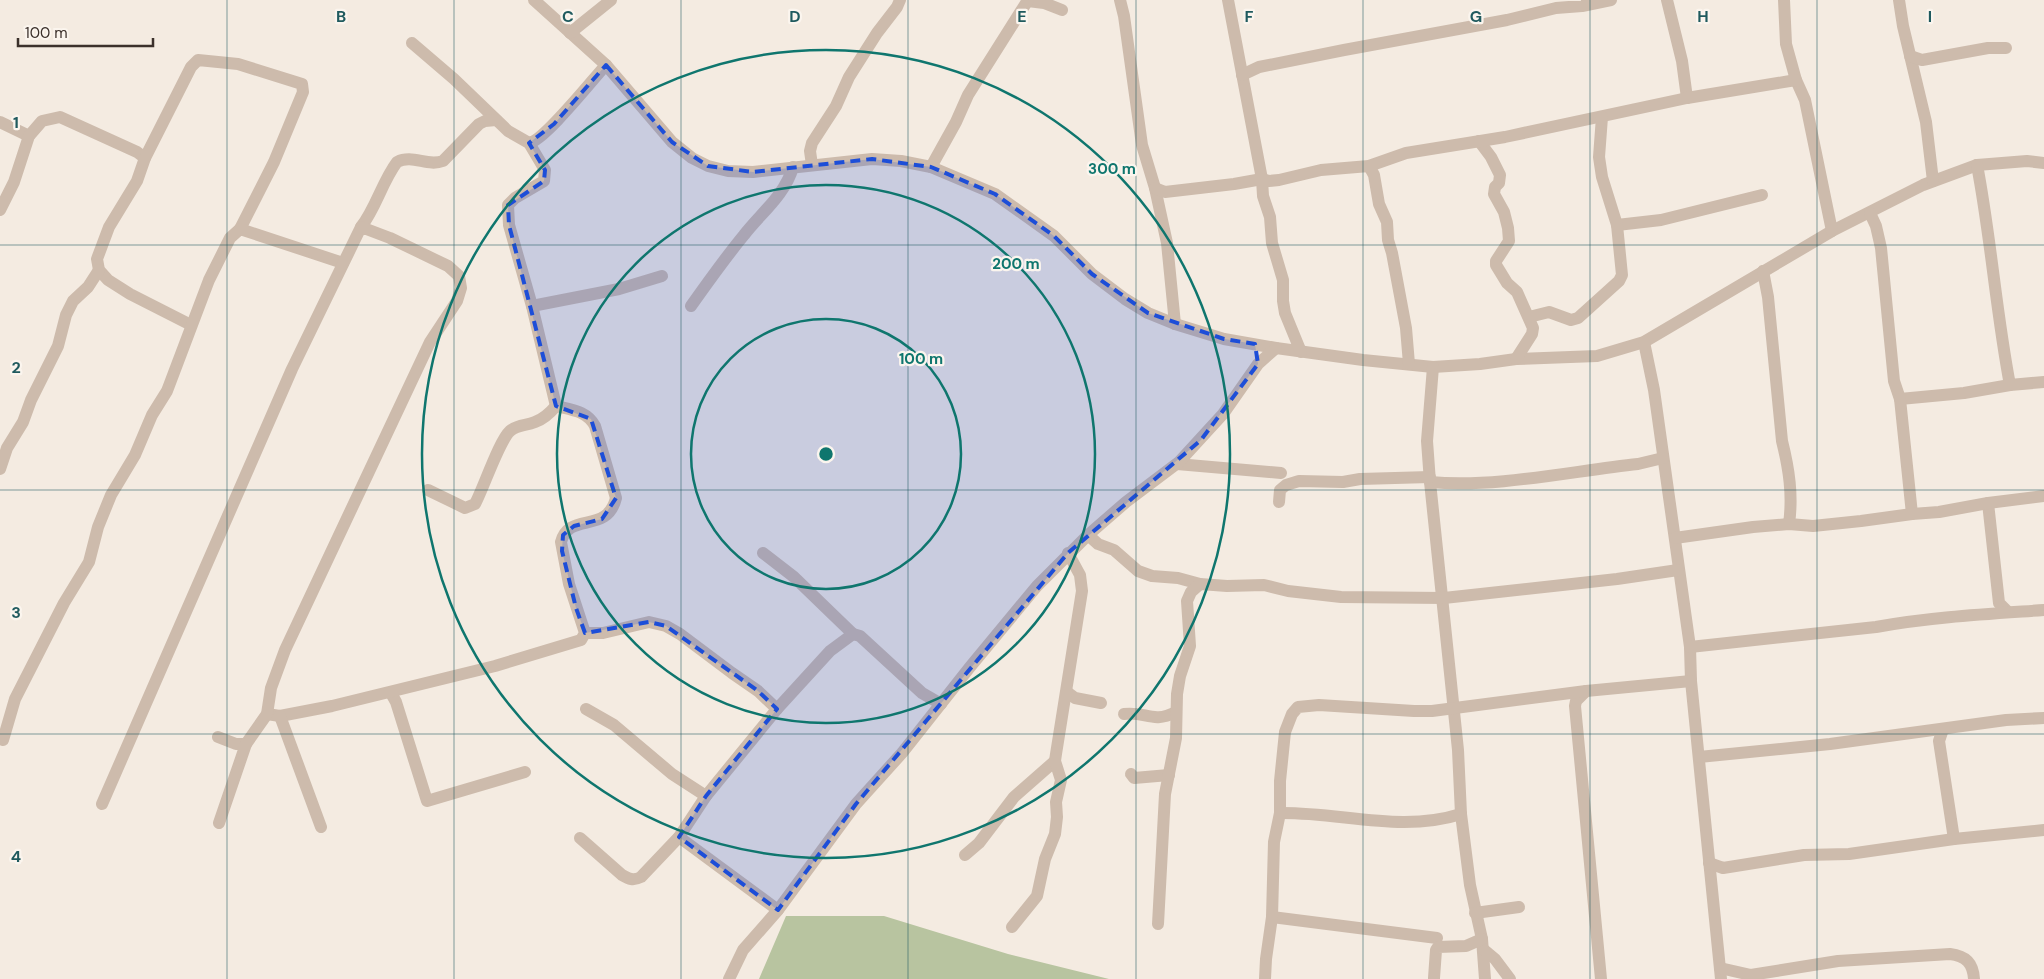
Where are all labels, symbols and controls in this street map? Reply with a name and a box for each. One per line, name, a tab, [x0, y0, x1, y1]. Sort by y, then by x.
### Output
text: B	[336, 6, 346, 27]
text: C	[562, 6, 574, 27]
text: D	[789, 6, 801, 27]
text: E	[1017, 6, 1027, 27]
text: F	[1245, 6, 1254, 27]
text: G	[1470, 6, 1482, 27]
text: H	[1697, 6, 1709, 27]
text: I	[1928, 6, 1932, 27]
scale bar	[18, 15, 152, 47]
text: 100 m	[25, 23, 68, 43]
text: 1	[13, 112, 19, 133]
text: 300 m	[1088, 159, 1136, 179]
text: 200 m	[992, 254, 1040, 274]
text: 100 m	[899, 349, 943, 369]
text: 2	[11, 357, 21, 378]
centre of rings	[817, 445, 835, 463]
text: 3	[11, 602, 21, 623]
text: 4	[11, 846, 21, 867]

